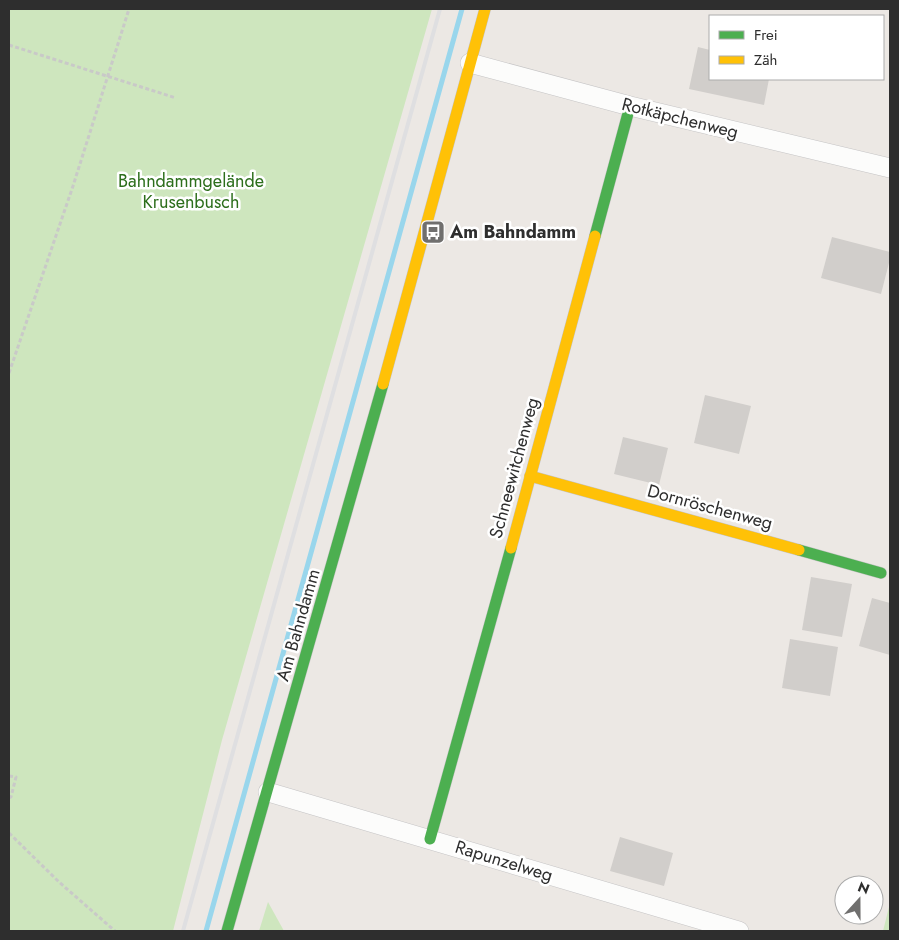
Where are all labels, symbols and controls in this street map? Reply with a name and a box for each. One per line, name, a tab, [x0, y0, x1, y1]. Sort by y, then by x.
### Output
legend	[709, 15, 884, 80]
text: Frei	[754, 24, 778, 46]
text: Zäh	[754, 49, 777, 71]
street label: Rotkäpchenweg	[619, 91, 741, 145]
park label: Bahndammgelände Krusenbusch	[118, 168, 264, 215]
bus stop icon: Am Bahndamm	[420, 219, 446, 245]
place label: Am Bahndamm	[449, 219, 576, 245]
street label: Schneewitchenweg	[483, 395, 545, 541]
street label: Dornröschenweg	[644, 478, 776, 536]
street label: Am Bahndamm	[270, 566, 326, 684]
street label: Rapunzelweg	[452, 834, 556, 888]
north arrow	[834, 875, 884, 925]
text: N	[855, 877, 872, 899]

